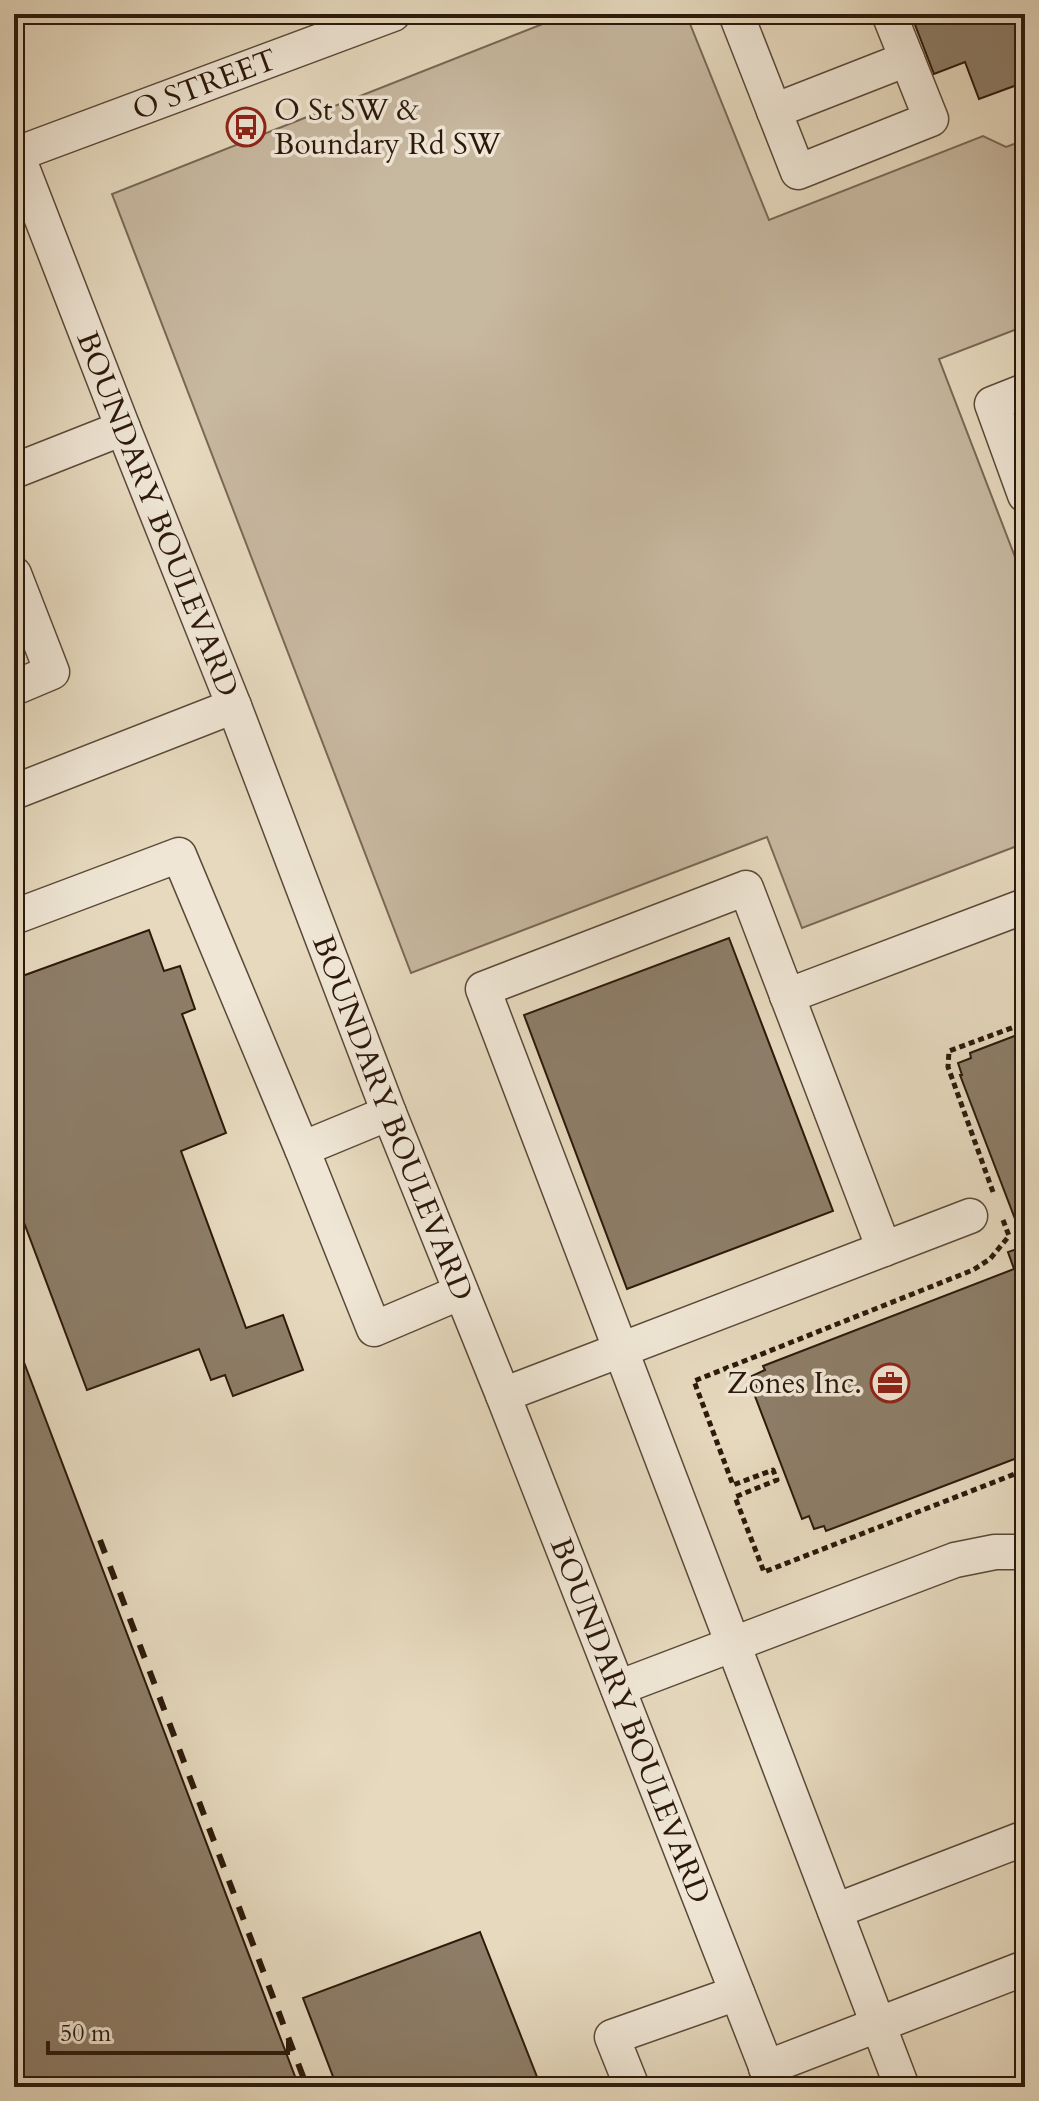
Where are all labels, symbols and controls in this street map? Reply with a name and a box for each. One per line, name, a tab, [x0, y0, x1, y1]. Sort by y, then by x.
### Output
street label: O STREET	[127, 39, 282, 130]
place label: O St SW & Boundary Rd SW	[274, 90, 502, 165]
bus stop icon: O St SW & Boundary Rd SW	[225, 106, 267, 148]
street label: BOUNDARY BOULEVARD	[66, 326, 248, 703]
street label: BOUNDARY BOULEVARD	[302, 929, 483, 1307]
office icon: Zones Inc.	[869, 1362, 911, 1404]
place label: Zones Inc.	[727, 1363, 862, 1404]
street label: BOUNDARY BOULEVARD	[540, 1532, 720, 1909]
scale bar	[48, 2005, 288, 2055]
text: 50 m	[60, 2017, 112, 2050]

